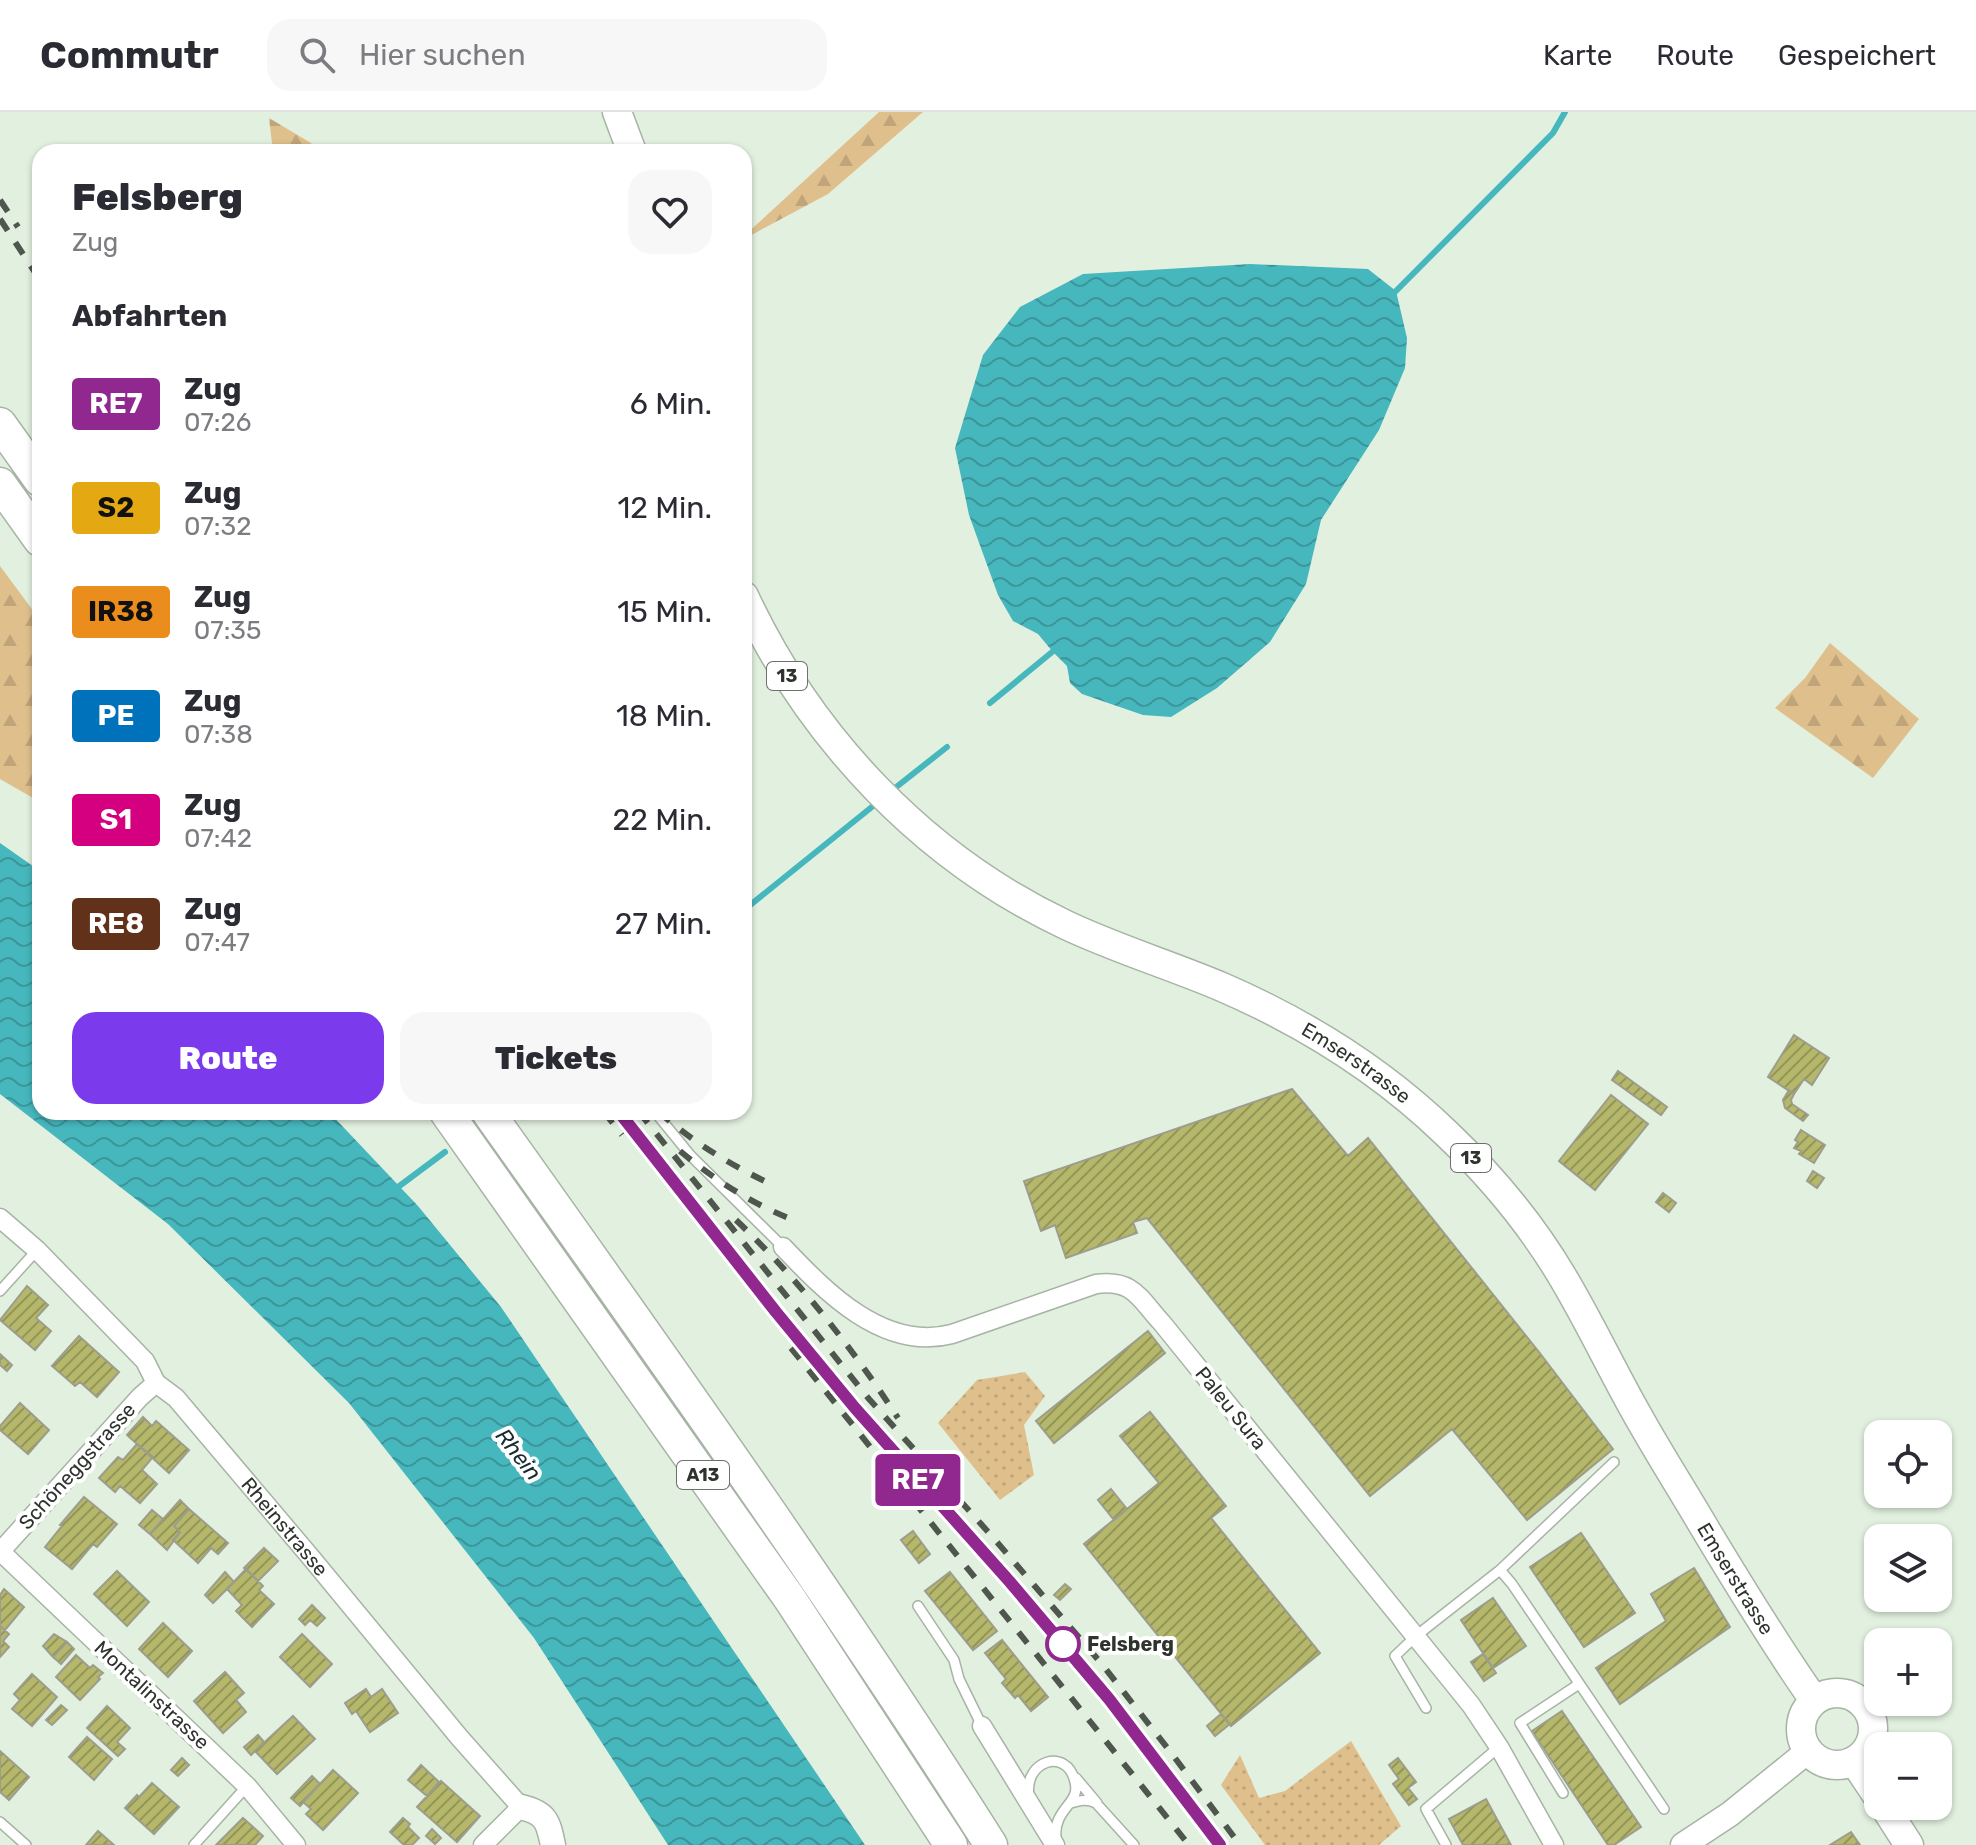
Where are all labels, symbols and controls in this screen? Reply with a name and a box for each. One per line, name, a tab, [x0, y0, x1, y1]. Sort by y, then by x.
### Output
search box	[267, 19, 827, 91]
text: Commutr	[40, 32, 219, 78]
icon: search	[295, 33, 339, 77]
text: Hier suchen	[359, 37, 526, 73]
text: Karte	[1543, 39, 1612, 72]
text: Route	[1656, 39, 1734, 72]
text: Gespeichert	[1778, 39, 1936, 72]
button: heart	[628, 170, 712, 254]
text: Felsberg	[72, 174, 243, 220]
text: Zug	[72, 227, 118, 258]
text: Abfahrten	[72, 298, 227, 334]
text: Zug	[184, 371, 242, 407]
text: 6 Min.	[630, 386, 712, 422]
text: RE7	[89, 387, 143, 420]
text: 07:26	[184, 407, 251, 438]
text: Zug	[184, 475, 242, 511]
text: 12 Min.	[617, 490, 712, 526]
text: S2	[98, 491, 134, 524]
text: 07:32	[184, 511, 251, 542]
text: Zug	[194, 579, 251, 615]
text: 15 Min.	[617, 594, 712, 630]
text: IR38	[88, 595, 154, 628]
text: 07:35	[194, 615, 261, 646]
road number: 13	[767, 662, 807, 690]
text: Zug	[184, 683, 242, 719]
text: 18 Min.	[616, 698, 712, 734]
text: PE	[98, 699, 134, 732]
text: 07:38	[184, 719, 253, 750]
text: Zug	[184, 787, 242, 823]
text: 22 Min.	[613, 802, 712, 838]
text: S1	[100, 803, 132, 836]
text: 07:42	[184, 823, 252, 854]
text: Zug	[184, 891, 242, 927]
text: 27 Min.	[615, 906, 712, 942]
text: RE8	[88, 907, 144, 940]
text: 07:47	[184, 927, 250, 958]
button: Route	[72, 1012, 384, 1104]
button: Tickets	[400, 1012, 712, 1104]
street label: Emserstrasse	[1297, 1017, 1416, 1109]
road number: 13	[1451, 1144, 1491, 1172]
street label: Paleu Sura	[1190, 1362, 1272, 1454]
street label: Schöneggstrasse	[14, 1398, 140, 1534]
map controls	[1864, 1420, 1952, 1820]
button: locate	[1864, 1420, 1952, 1508]
water label: Rhein	[490, 1423, 547, 1486]
line badge: RE7	[872, 1454, 964, 1506]
road number: A13	[677, 1461, 729, 1489]
text: RE7	[891, 1463, 945, 1496]
street label: Rheinstrasse	[236, 1473, 333, 1581]
street label: Emserstrasse	[1692, 1518, 1779, 1639]
button: layers	[1864, 1524, 1952, 1612]
marker: Felsberg	[1046, 1627, 1080, 1661]
button: +	[1864, 1628, 1952, 1716]
place label: Felsberg	[1087, 1632, 1174, 1656]
street label: Montalinstrasse	[90, 1636, 214, 1754]
button: −	[1864, 1732, 1952, 1820]

